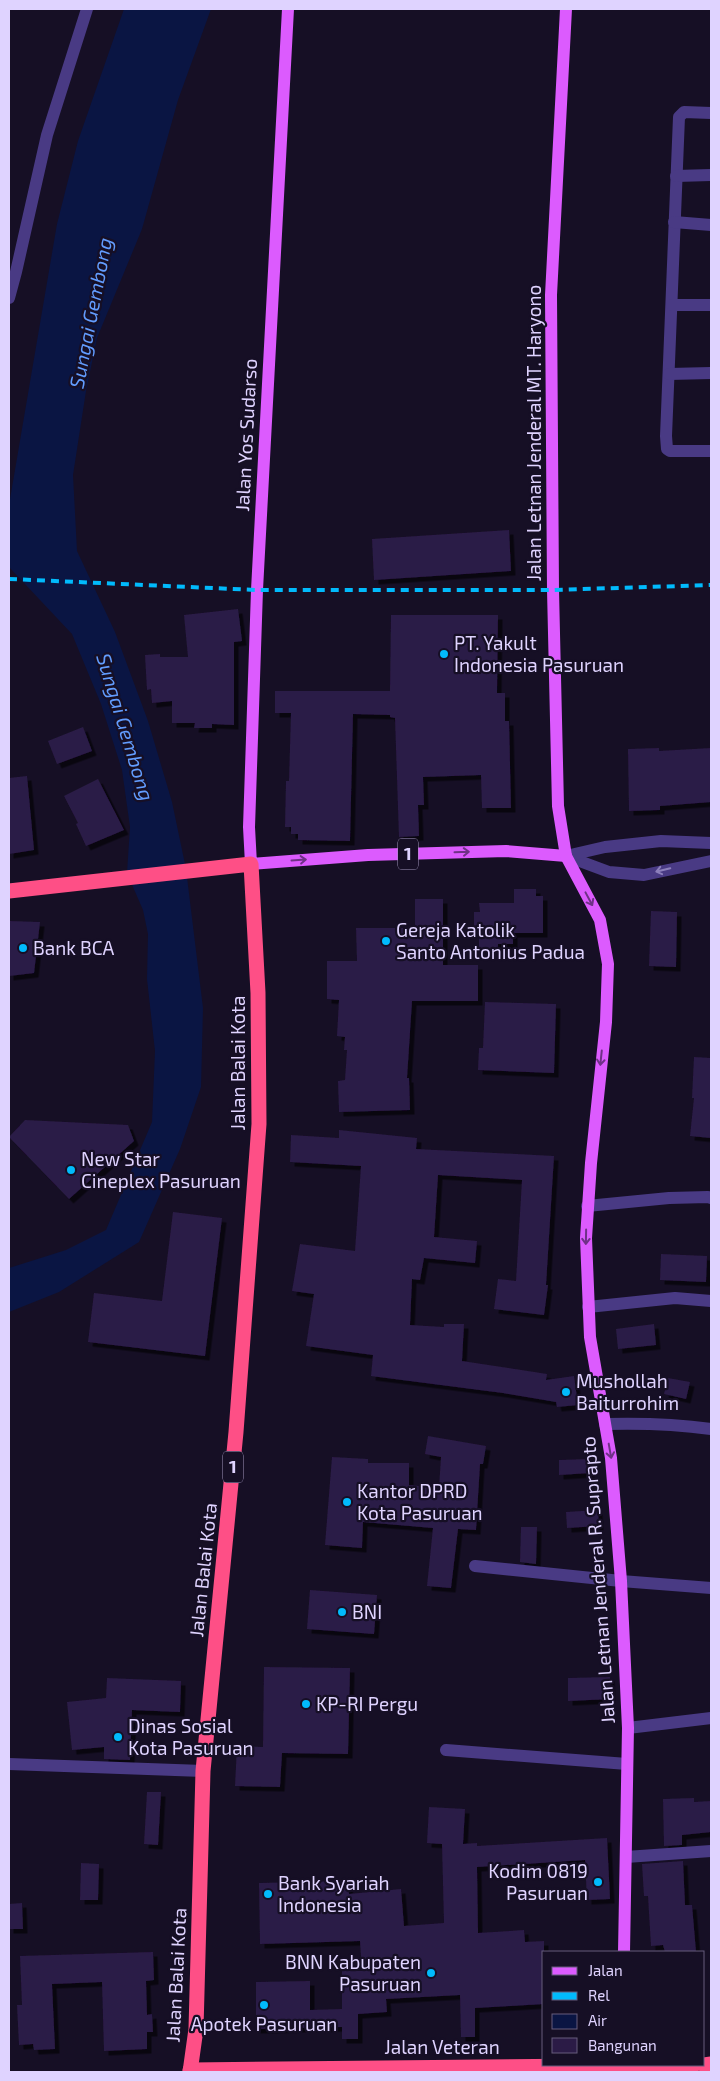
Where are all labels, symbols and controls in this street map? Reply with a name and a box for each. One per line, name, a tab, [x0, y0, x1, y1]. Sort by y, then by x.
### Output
water label: Sungai Gembong	[64, 235, 116, 390]
street label: Jalan Letnan Jenderal MT. Haryono	[522, 285, 545, 581]
street label: Jalan Yos Sudarso	[230, 358, 261, 512]
place label: PT. Yakult Indonesia Pasuruan	[454, 631, 624, 676]
marker: PT. Yakult Indonesia Pasuruan	[438, 648, 450, 660]
water label: Sungai Gembong	[92, 650, 160, 803]
road number: 1	[398, 839, 418, 870]
one-way arrow	[453, 848, 469, 857]
one-way arrow	[291, 856, 307, 865]
one-way arrow	[656, 866, 672, 875]
one-way arrow	[584, 892, 594, 907]
place label: Gereja Katolik Santo Antonius Padua	[396, 918, 585, 963]
marker: Gereja Katolik Santo Antonius Padua	[380, 935, 392, 947]
place label: Bank BCA	[33, 936, 115, 959]
marker: Bank BCA	[17, 942, 29, 954]
street label: Jalan Balai Kota	[226, 996, 249, 1130]
one-way arrow	[597, 1050, 606, 1066]
place label: New Star Cineplex Pasuruan	[81, 1147, 241, 1192]
marker: New Star Cineplex Pasuruan	[65, 1164, 77, 1176]
one-way arrow	[581, 1229, 591, 1245]
place label: Mushollah Baiturrohim	[576, 1369, 679, 1414]
marker: Mushollah Baiturrohim	[560, 1386, 572, 1398]
street label: Jalan Letnan Jenderal R. Suprapto	[576, 1436, 619, 1724]
one-way arrow	[606, 1442, 615, 1458]
road number: 1	[223, 1451, 243, 1482]
place label: Kantor DPRD Kota Pasuruan	[357, 1479, 483, 1524]
marker: Kantor DPRD Kota Pasuruan	[341, 1496, 353, 1508]
street label: Jalan Balai Kota	[184, 1502, 221, 1638]
place label: BNI	[352, 1600, 382, 1623]
marker: BNI	[336, 1606, 348, 1618]
place label: KP-RI Pergu	[316, 1692, 418, 1715]
marker: KP-RI Pergu	[300, 1698, 312, 1710]
place label: Dinas Sosial Kota Pasuruan	[128, 1714, 254, 1759]
marker: Dinas Sosial Kota Pasuruan	[112, 1731, 124, 1743]
place label: Kodim 0819 Pasuruan	[488, 1859, 588, 1904]
place label: Bank Syariah Indonesia	[278, 1871, 390, 1916]
marker: Kodim 0819 Pasuruan	[592, 1876, 604, 1888]
marker: Bank Syariah Indonesia	[262, 1888, 274, 1900]
street label: Jalan Balai Kota	[160, 1907, 191, 2043]
place label: BNN Kabupaten Pasuruan	[285, 1950, 421, 1995]
legend	[542, 1951, 705, 2066]
text: Jalan	[588, 1961, 623, 1979]
marker: BNN Kabupaten Pasuruan	[425, 1967, 437, 1979]
text: Rel	[588, 1986, 610, 2004]
marker: Apotek Pasuruan	[258, 1999, 270, 2011]
text: Air	[588, 2011, 607, 2029]
place label: Apotek Pasuruan	[191, 2012, 337, 2035]
street label: Jalan Veteran	[384, 2035, 500, 2058]
text: Bangunan	[588, 2036, 657, 2054]

